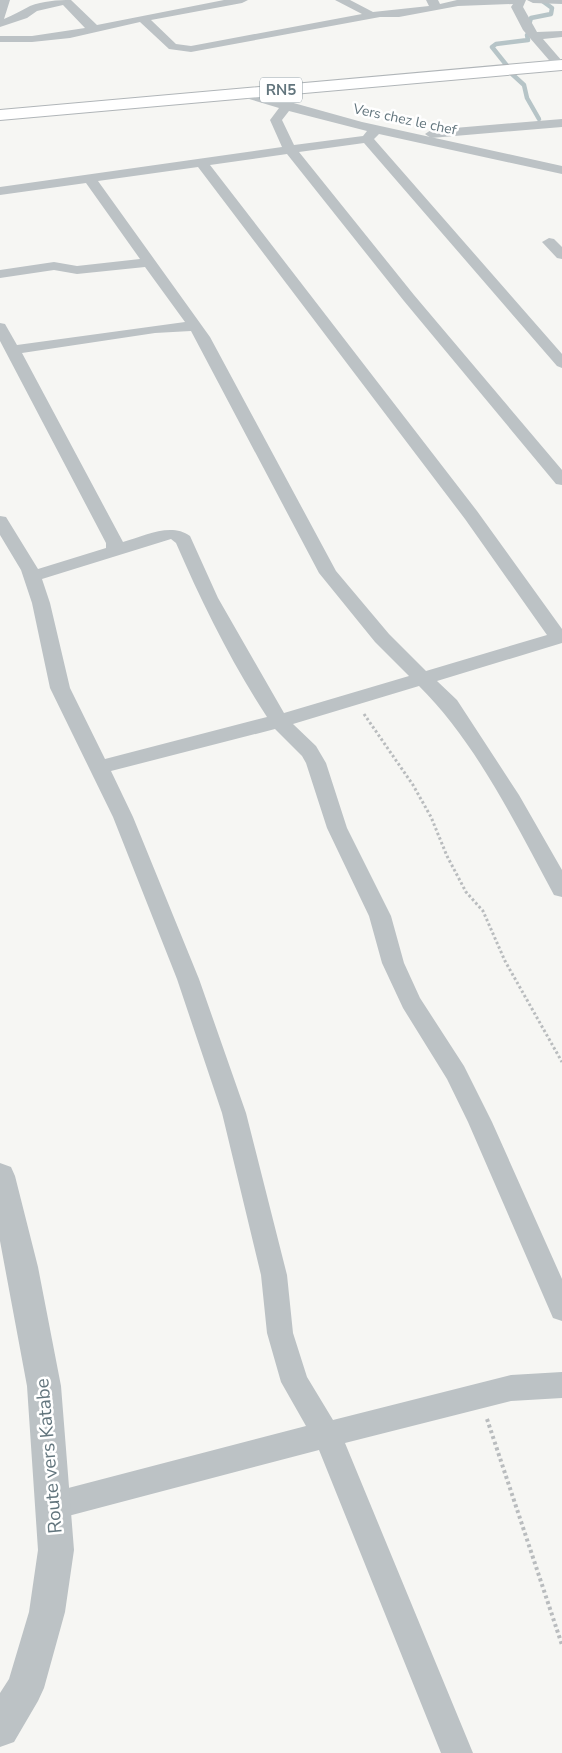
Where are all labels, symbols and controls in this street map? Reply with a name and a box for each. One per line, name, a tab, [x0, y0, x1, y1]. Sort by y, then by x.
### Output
road number: RN5	[260, 78, 302, 102]
street label: Vers chez le chef	[351, 99, 459, 140]
street label: Route vers Katabe	[29, 1377, 69, 1535]

